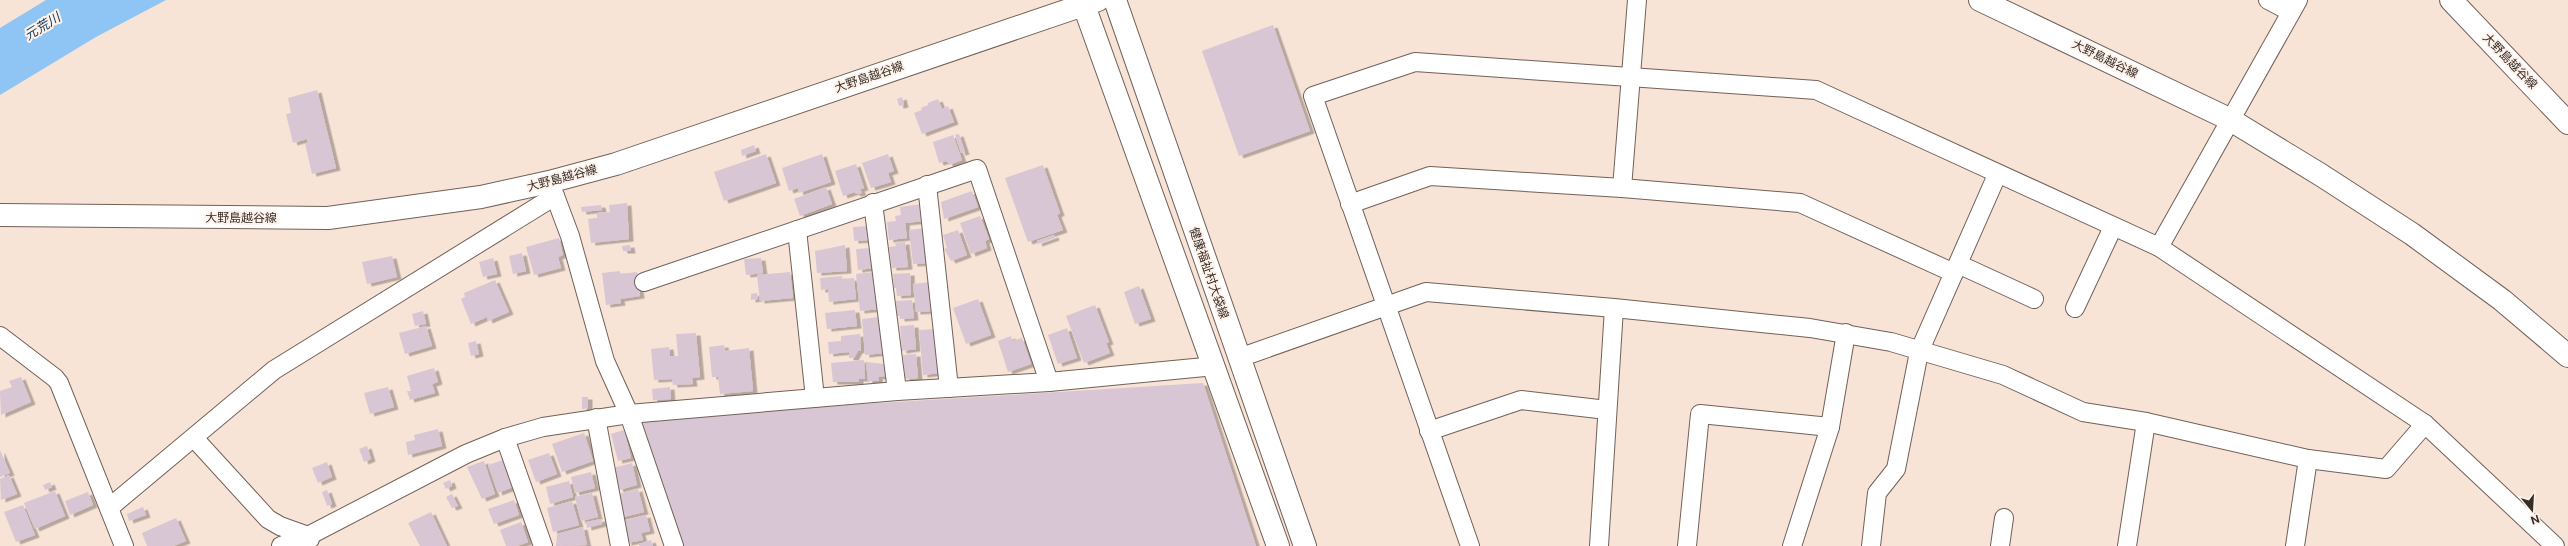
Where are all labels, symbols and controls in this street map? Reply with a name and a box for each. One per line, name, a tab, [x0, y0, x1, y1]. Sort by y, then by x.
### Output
water label: 元荒川	[22, 9, 64, 43]
street label: 大野島越谷線	[2480, 30, 2540, 92]
street label: 大野島越谷線	[2070, 37, 2140, 81]
street label: 大野島越谷線	[833, 59, 905, 95]
street label: 大野島越谷線	[525, 162, 599, 194]
street label: 大野島越谷線	[205, 211, 277, 225]
street label: 健康福祉村大袋線	[1187, 225, 1231, 321]
north arrow	[2512, 490, 2552, 530]
text: N	[2529, 512, 2541, 527]

